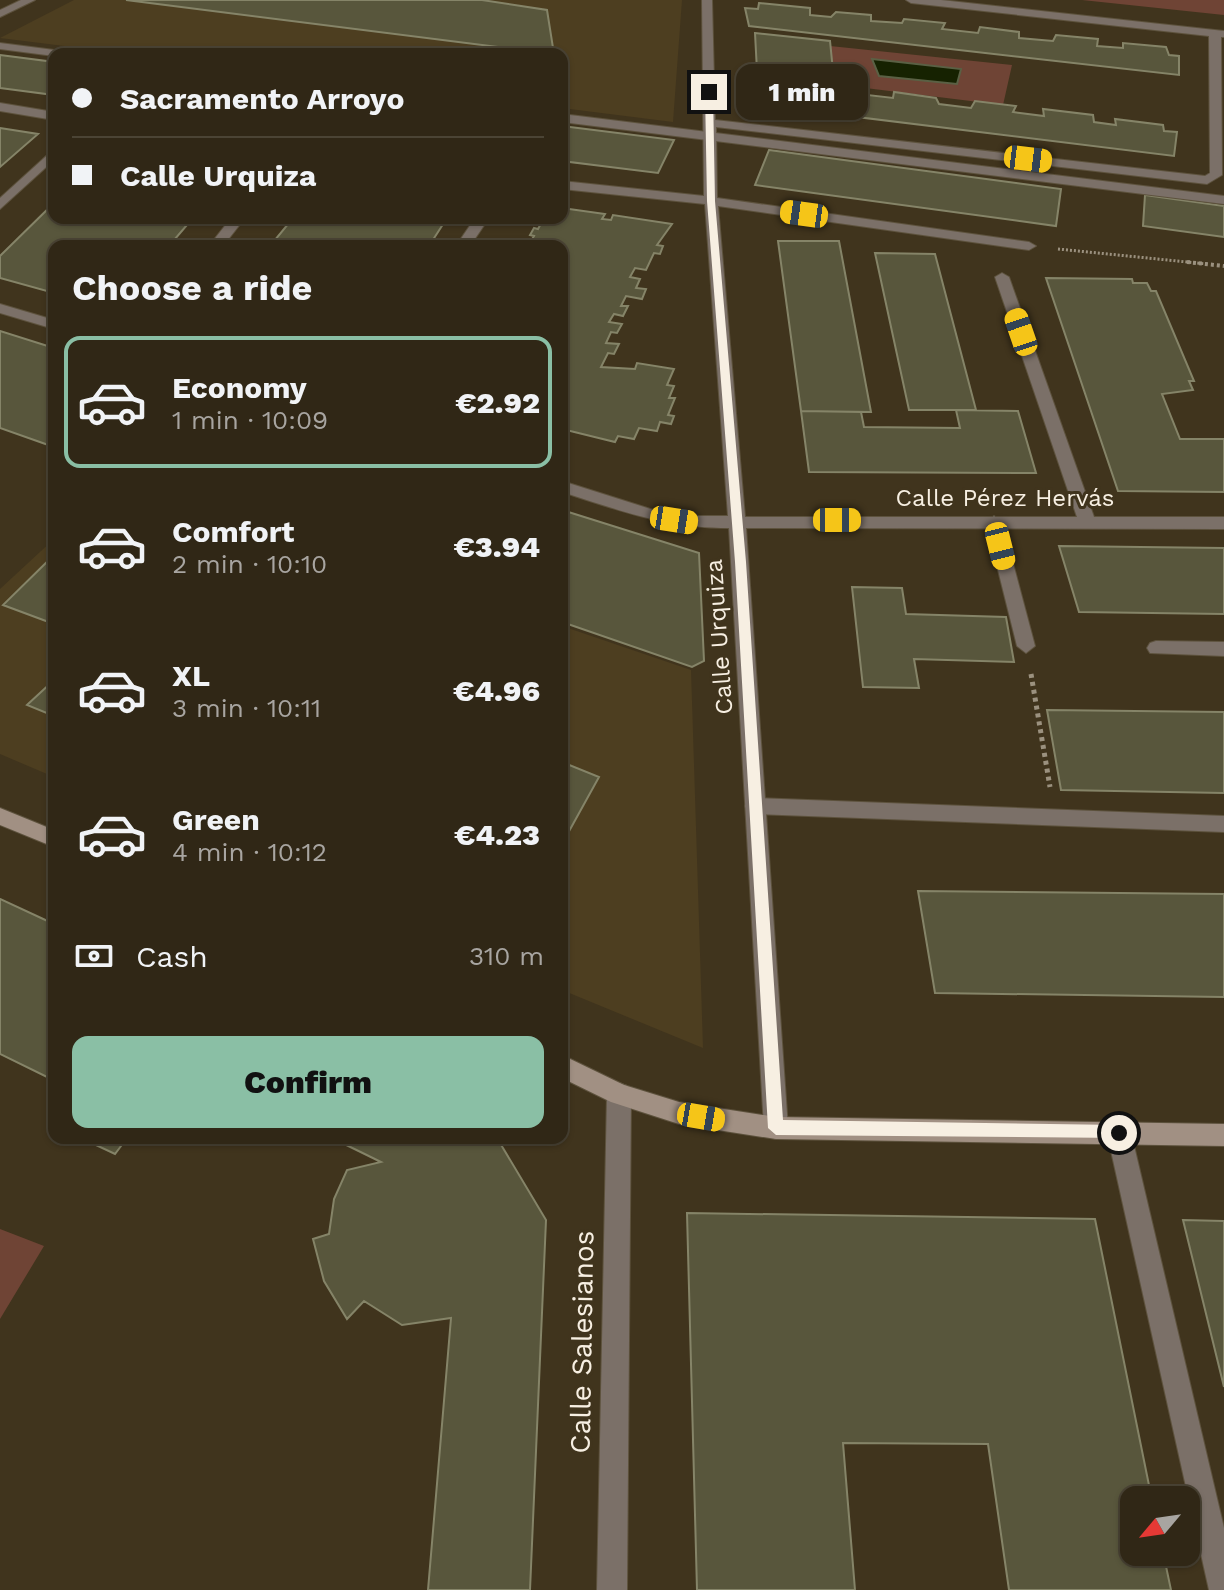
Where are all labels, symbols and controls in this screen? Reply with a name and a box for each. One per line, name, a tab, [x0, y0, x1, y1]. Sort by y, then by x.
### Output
callout: 1 min	[737, 64, 869, 120]
route end	[691, 74, 727, 110]
text: 1 min	[769, 77, 835, 107]
text: Sacramento Arroyo	[120, 81, 404, 116]
car	[1003, 144, 1053, 174]
text: Calle Urquiza	[120, 158, 316, 193]
car	[779, 199, 829, 229]
text: Choose a ride	[72, 267, 312, 309]
car	[1002, 305, 1040, 359]
icon: car	[76, 366, 148, 438]
text: Economy	[172, 370, 307, 405]
text: €2.92	[455, 385, 540, 420]
text: 1 min · 10:09	[172, 405, 328, 435]
street label: Calle Pérez Hervás	[896, 484, 1114, 512]
car	[648, 504, 700, 536]
car	[813, 508, 861, 532]
icon: car	[76, 510, 148, 582]
text: Comfort	[172, 514, 294, 549]
car	[983, 520, 1017, 572]
text: €3.94	[454, 529, 540, 564]
text: 2 min · 10:10	[172, 549, 327, 579]
street label: Calle Urquiza	[700, 558, 738, 716]
icon: car	[76, 654, 148, 726]
text: XL	[172, 658, 210, 693]
text: €4.96	[453, 673, 540, 708]
text: 3 min · 10:11	[172, 693, 321, 723]
icon: car	[76, 798, 148, 870]
text: Green	[172, 802, 260, 837]
text: €4.23	[454, 817, 540, 852]
text: 4 min · 10:12	[172, 837, 327, 867]
icon: cash	[72, 934, 116, 978]
text: Cash	[136, 939, 208, 974]
text: 310 m	[469, 941, 544, 971]
button: Confirm	[72, 1036, 544, 1128]
car	[675, 1101, 727, 1133]
route start	[1101, 1115, 1137, 1151]
street label: Calle Salesianos	[564, 1230, 600, 1454]
north arrow	[1120, 1486, 1200, 1566]
map controls	[1120, 1486, 1200, 1566]

